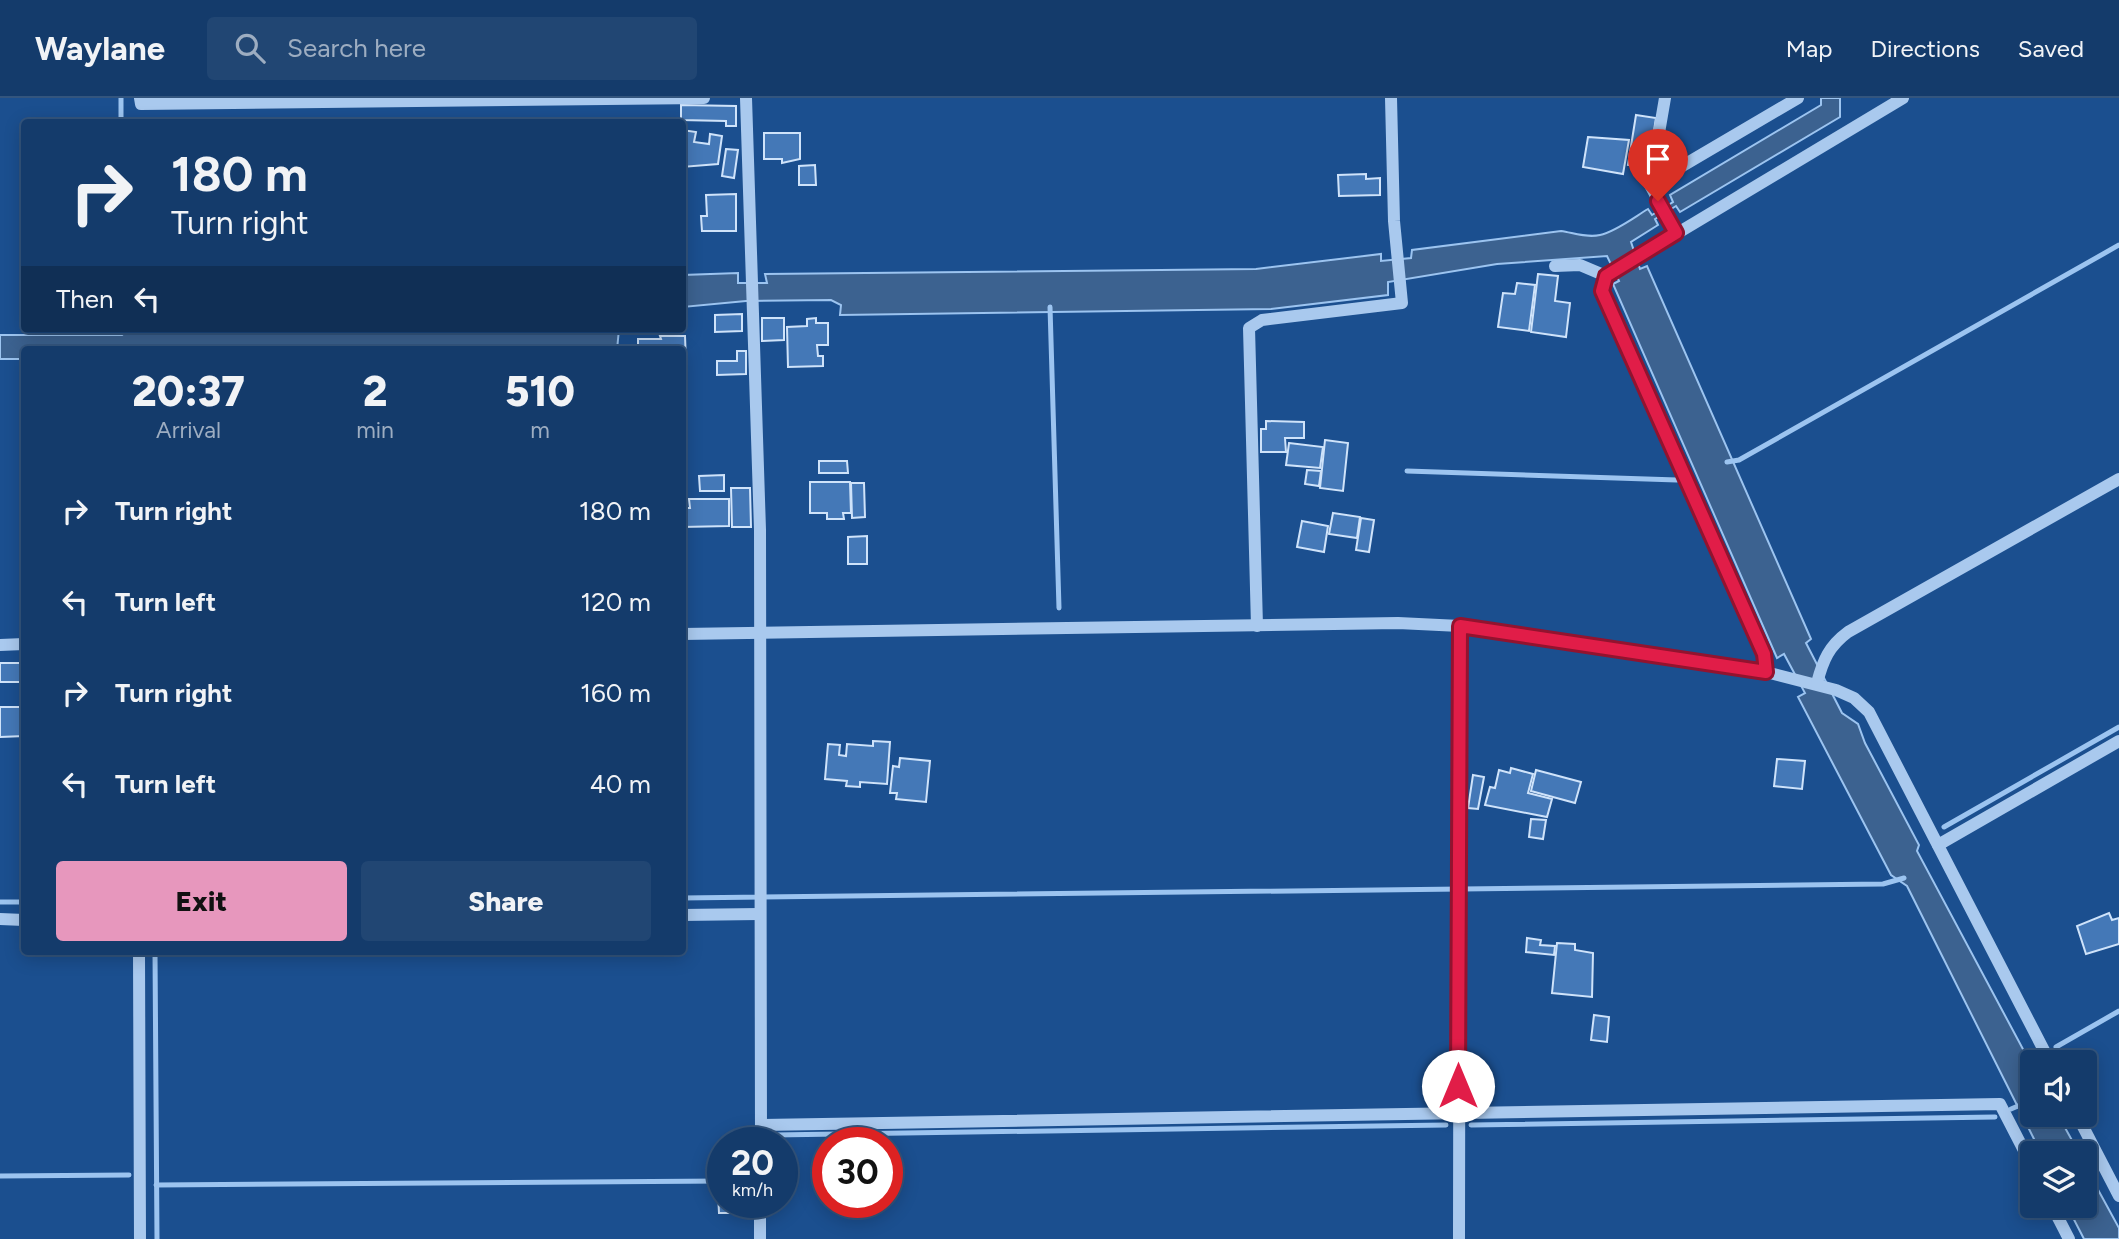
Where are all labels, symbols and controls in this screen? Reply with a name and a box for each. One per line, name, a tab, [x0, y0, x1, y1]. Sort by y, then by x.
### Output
search box	[207, 17, 697, 80]
text: Waylane	[35, 29, 165, 68]
icon: search	[231, 29, 269, 67]
text: Search here	[287, 32, 426, 64]
text: Map	[1786, 34, 1832, 63]
text: Directions	[1870, 34, 1980, 63]
text: Saved	[2018, 34, 2084, 63]
pin	[1628, 129, 1688, 201]
icon: arrive	[1639, 140, 1677, 178]
text: 180 m	[171, 144, 308, 203]
icon: right	[56, 147, 147, 238]
text: Turn right	[171, 204, 309, 242]
icon: left	[128, 280, 166, 318]
text: Then	[56, 283, 114, 315]
text: 20:37	[132, 366, 245, 417]
text: 2	[363, 366, 387, 417]
text: 510	[505, 366, 575, 417]
text: Arrival	[156, 416, 221, 444]
text: min	[356, 416, 394, 444]
text: m	[530, 416, 550, 444]
icon: right	[56, 492, 94, 530]
text: Turn right	[115, 495, 232, 527]
text: 180 m	[579, 495, 651, 527]
icon: left	[56, 583, 94, 621]
text: Turn left	[115, 586, 216, 618]
text: 120 m	[581, 586, 651, 618]
icon: right	[56, 674, 94, 712]
text: Turn right	[115, 677, 232, 709]
text: 160 m	[580, 677, 651, 709]
icon: left	[56, 765, 94, 803]
text: Turn left	[115, 768, 216, 800]
text: 40 m	[590, 768, 651, 800]
button: Exit	[56, 861, 347, 941]
button: Share	[361, 861, 651, 941]
position arrow	[1421, 1049, 1495, 1123]
map controls	[2020, 1050, 2097, 1218]
button: sound	[2020, 1050, 2097, 1127]
speed limit sign: 30	[812, 1127, 903, 1218]
button: layers	[2020, 1141, 2097, 1218]
text: 20	[731, 1142, 774, 1184]
text: km/h	[732, 1179, 773, 1201]

